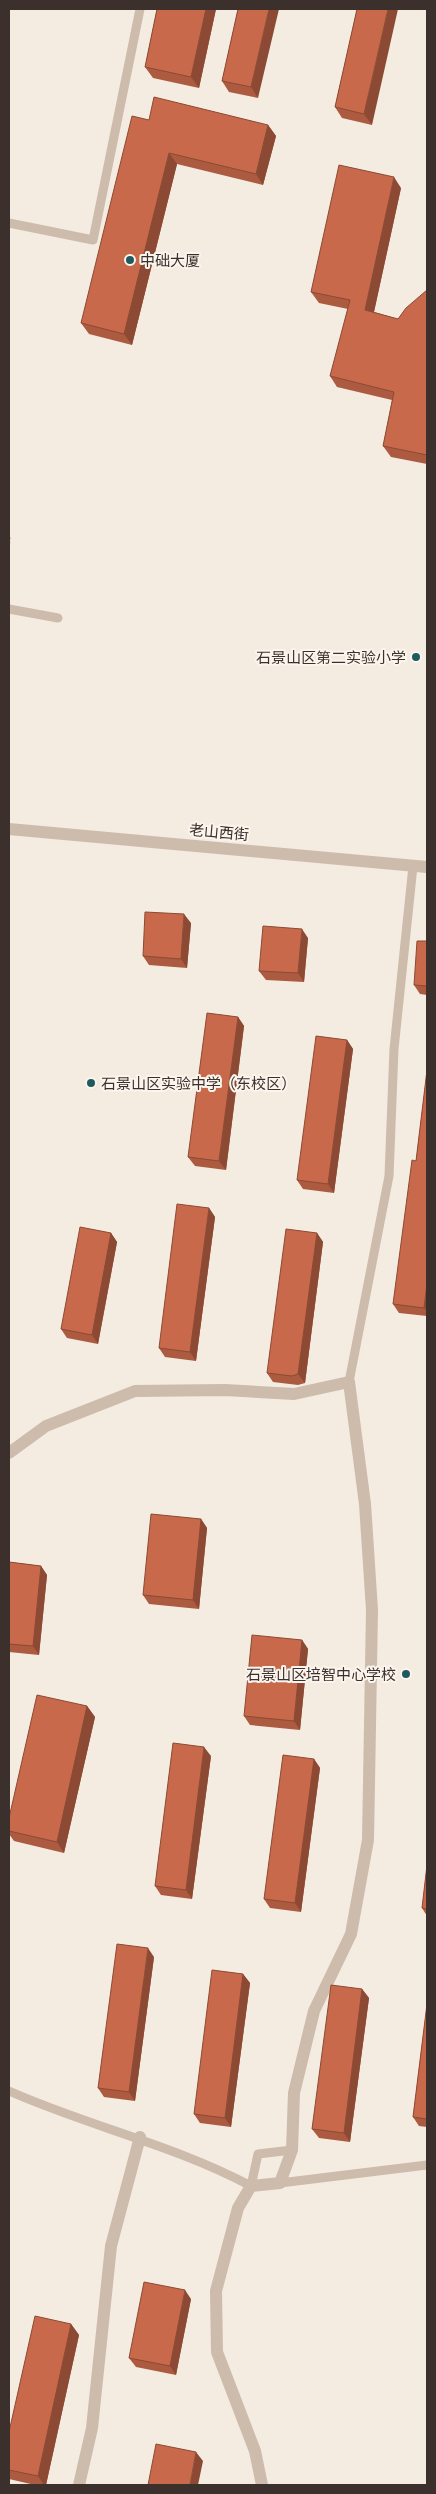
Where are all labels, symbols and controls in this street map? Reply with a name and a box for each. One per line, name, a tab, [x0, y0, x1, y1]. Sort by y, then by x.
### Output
place label: 中础大厦	[140, 251, 200, 270]
marker: 中础大厦	[124, 254, 136, 266]
place label: 石景山区第二实验小学	[256, 648, 406, 667]
marker: 石景山区第二实验小学	[410, 651, 422, 663]
street label: 老山西街	[188, 820, 250, 844]
place label: 石景山区实验中学（东校区）	[101, 1074, 296, 1093]
marker: 石景山区实验中学（东校区）	[85, 1077, 97, 1089]
place label: 石景山区培智中心学校	[246, 1665, 396, 1684]
marker: 石景山区培智中心学校	[400, 1668, 412, 1680]

